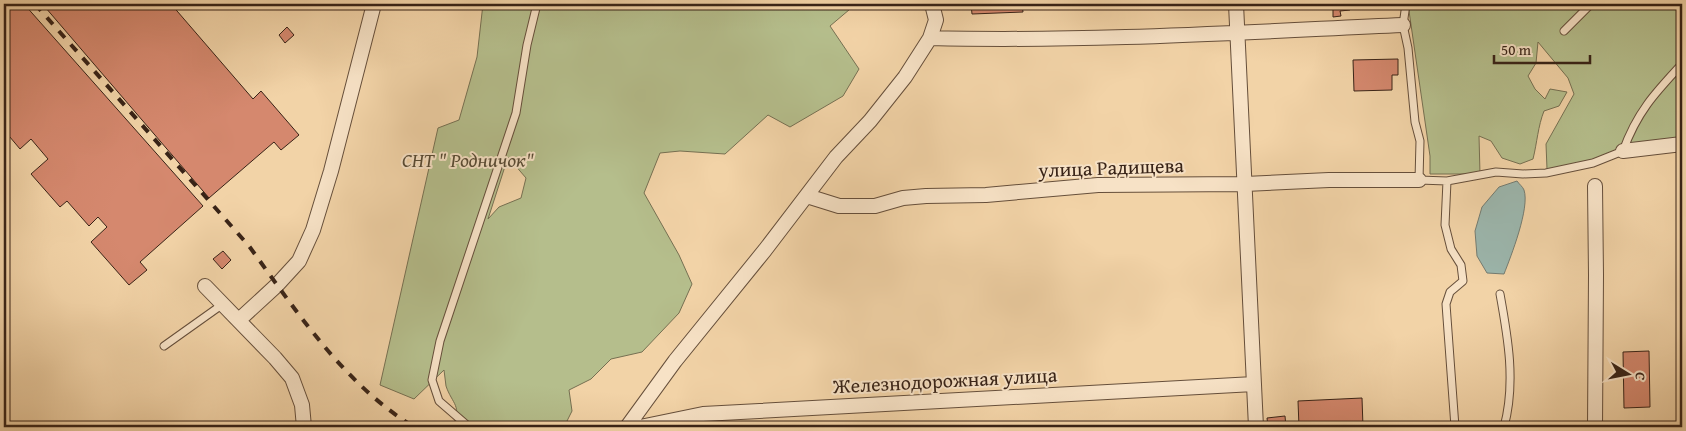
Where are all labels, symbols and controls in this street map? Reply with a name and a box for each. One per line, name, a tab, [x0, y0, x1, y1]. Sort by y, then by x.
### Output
scale bar	[1494, 32, 1590, 64]
text: 50 m	[1501, 39, 1532, 60]
park label: СНТ " Родничок"	[402, 145, 534, 174]
street label: улица Радищева	[1037, 150, 1185, 184]
north arrow	[1604, 348, 1654, 398]
street label: Железнодорожная улица	[831, 360, 1058, 400]
text: С	[1630, 371, 1651, 382]

